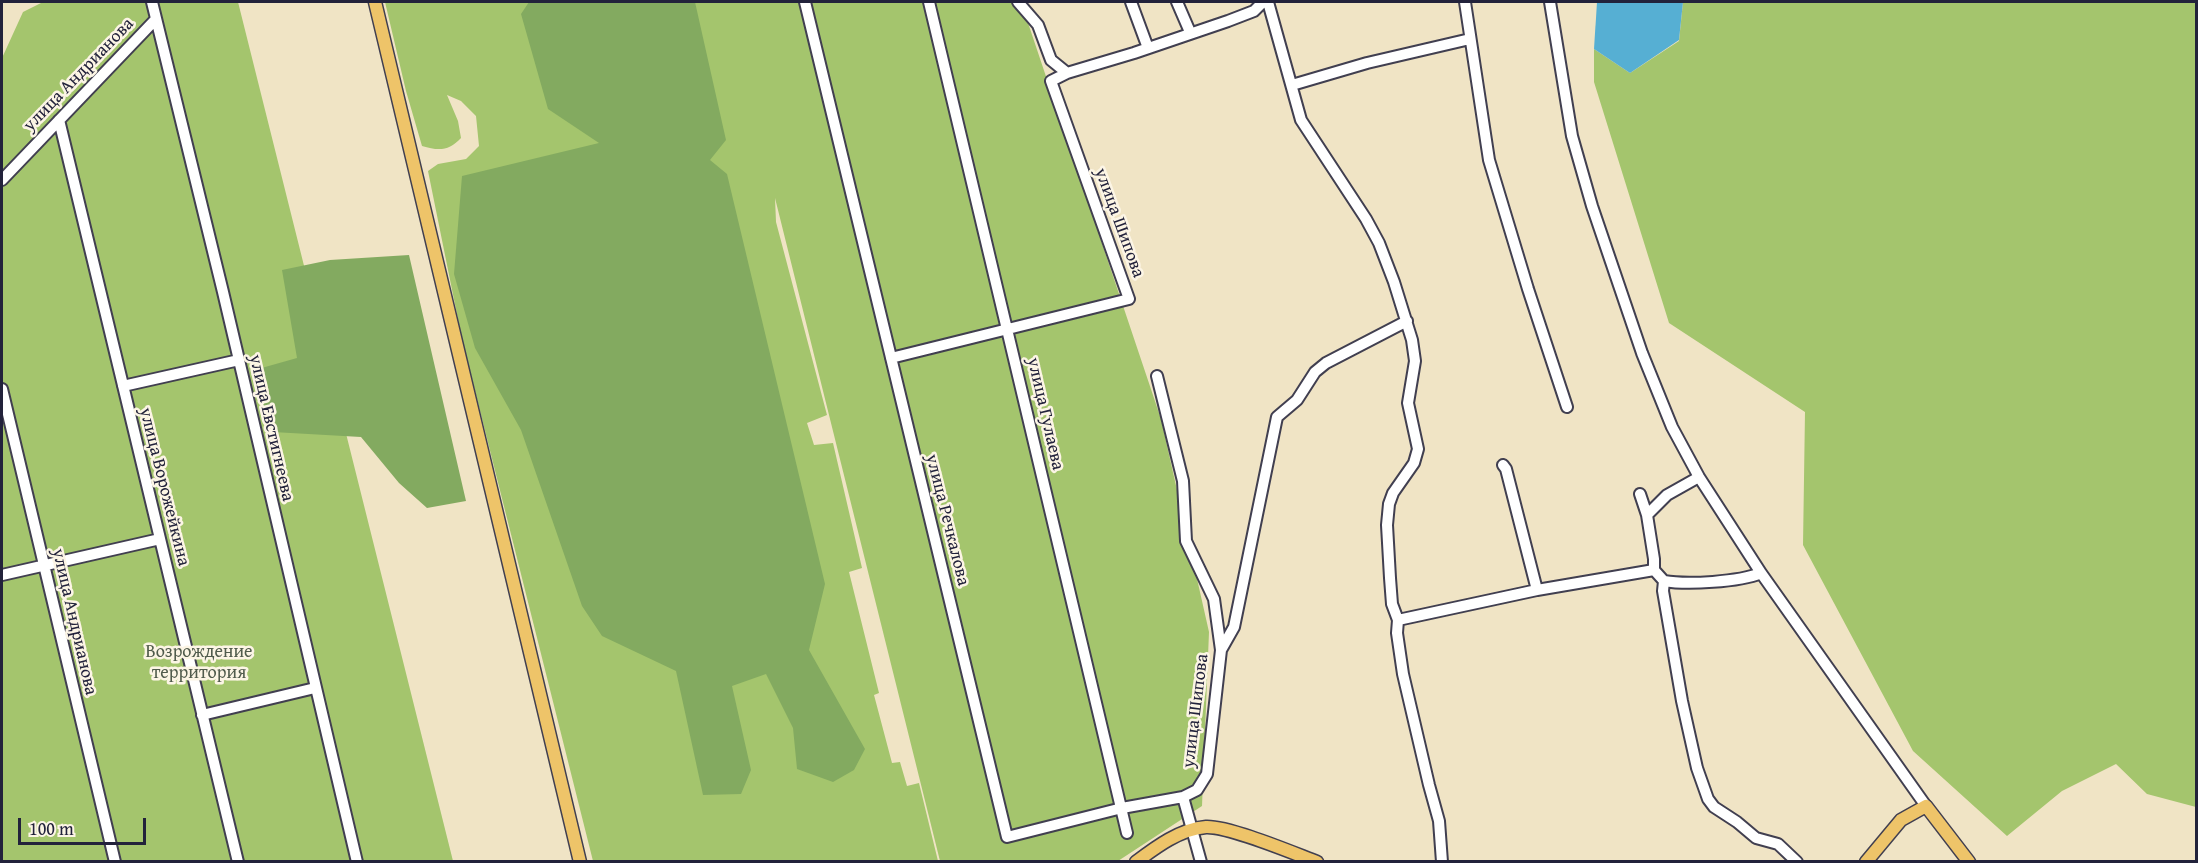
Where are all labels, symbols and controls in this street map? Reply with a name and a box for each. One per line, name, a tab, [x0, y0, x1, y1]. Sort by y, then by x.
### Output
street label: улица Андрианова	[19, 14, 139, 136]
street label: улица Шипова	[1089, 165, 1149, 281]
street label: улица Евстигнеева	[244, 352, 298, 504]
street label: улица Гулаева	[1022, 356, 1068, 472]
street label: улица Ворожейкина	[134, 406, 194, 568]
street label: улица Речкалова	[920, 452, 974, 588]
street label: улица Андрианова	[47, 547, 101, 697]
park label: Возрождение территория	[145, 641, 253, 684]
street label: улица Шипова	[1178, 653, 1214, 769]
scale bar	[21, 806, 148, 844]
text: 100 m	[29, 815, 74, 842]

